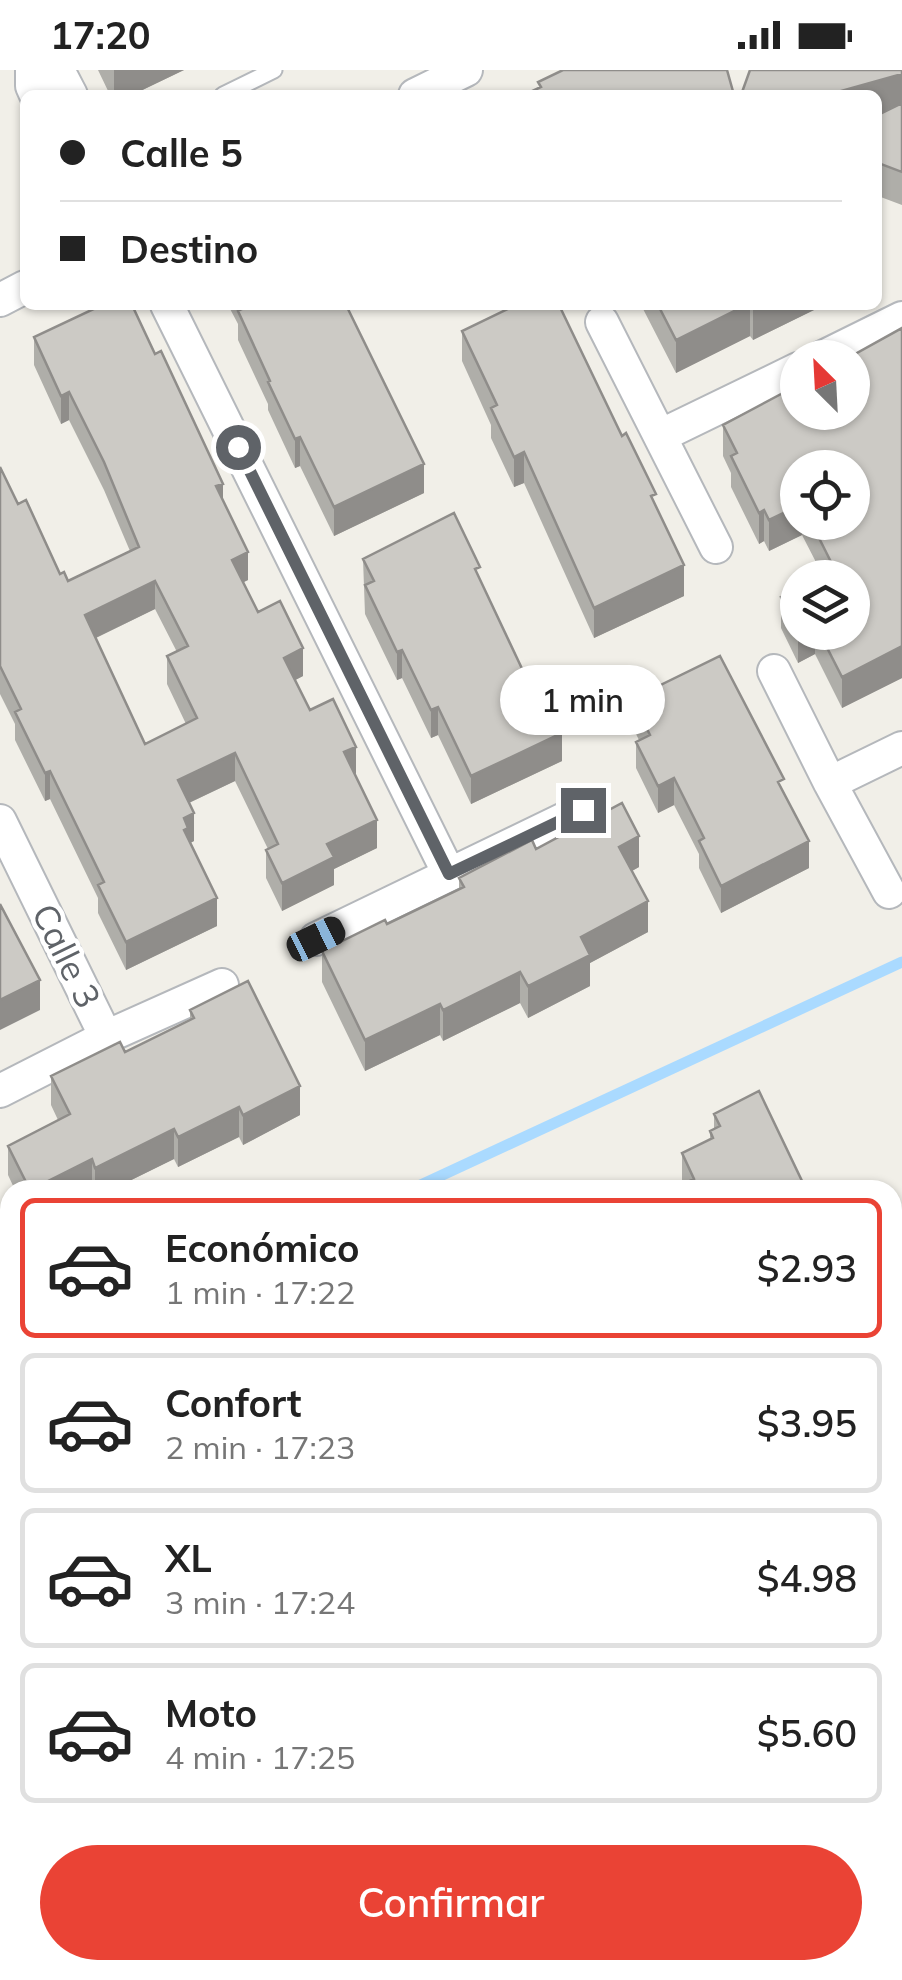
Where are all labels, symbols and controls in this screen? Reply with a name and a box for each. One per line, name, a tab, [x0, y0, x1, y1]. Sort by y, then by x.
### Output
text: 17:20	[50, 11, 151, 59]
text: Calle 5	[120, 129, 243, 177]
text: Destino	[120, 225, 258, 273]
north arrow	[780, 340, 870, 430]
map controls	[780, 340, 870, 650]
route start	[216, 425, 261, 470]
button: locate	[780, 450, 870, 540]
button: layers	[780, 560, 870, 650]
callout: 1 min	[500, 665, 666, 735]
text: 1 min	[541, 680, 624, 720]
route end	[561, 788, 606, 833]
street label: Calle 3	[23, 896, 111, 1015]
car	[282, 912, 350, 966]
icon: car	[45, 1223, 135, 1313]
text: Económico	[165, 1224, 360, 1272]
text: $2.93	[757, 1244, 857, 1292]
text: 1 min · 17:22	[165, 1272, 355, 1312]
icon: car	[45, 1378, 135, 1468]
text: Confort	[165, 1379, 302, 1427]
text: $3.95	[757, 1399, 857, 1447]
text: 2 min · 17:23	[165, 1427, 355, 1467]
icon: car	[45, 1533, 135, 1623]
text: XL	[165, 1534, 212, 1582]
text: $4.98	[757, 1554, 857, 1602]
text: 3 min · 17:24	[165, 1582, 355, 1622]
icon: car	[45, 1688, 135, 1778]
text: Moto	[165, 1689, 257, 1737]
text: $5.60	[757, 1709, 857, 1757]
text: 4 min · 17:25	[165, 1737, 355, 1777]
button: Confirmar	[40, 1845, 862, 1960]

